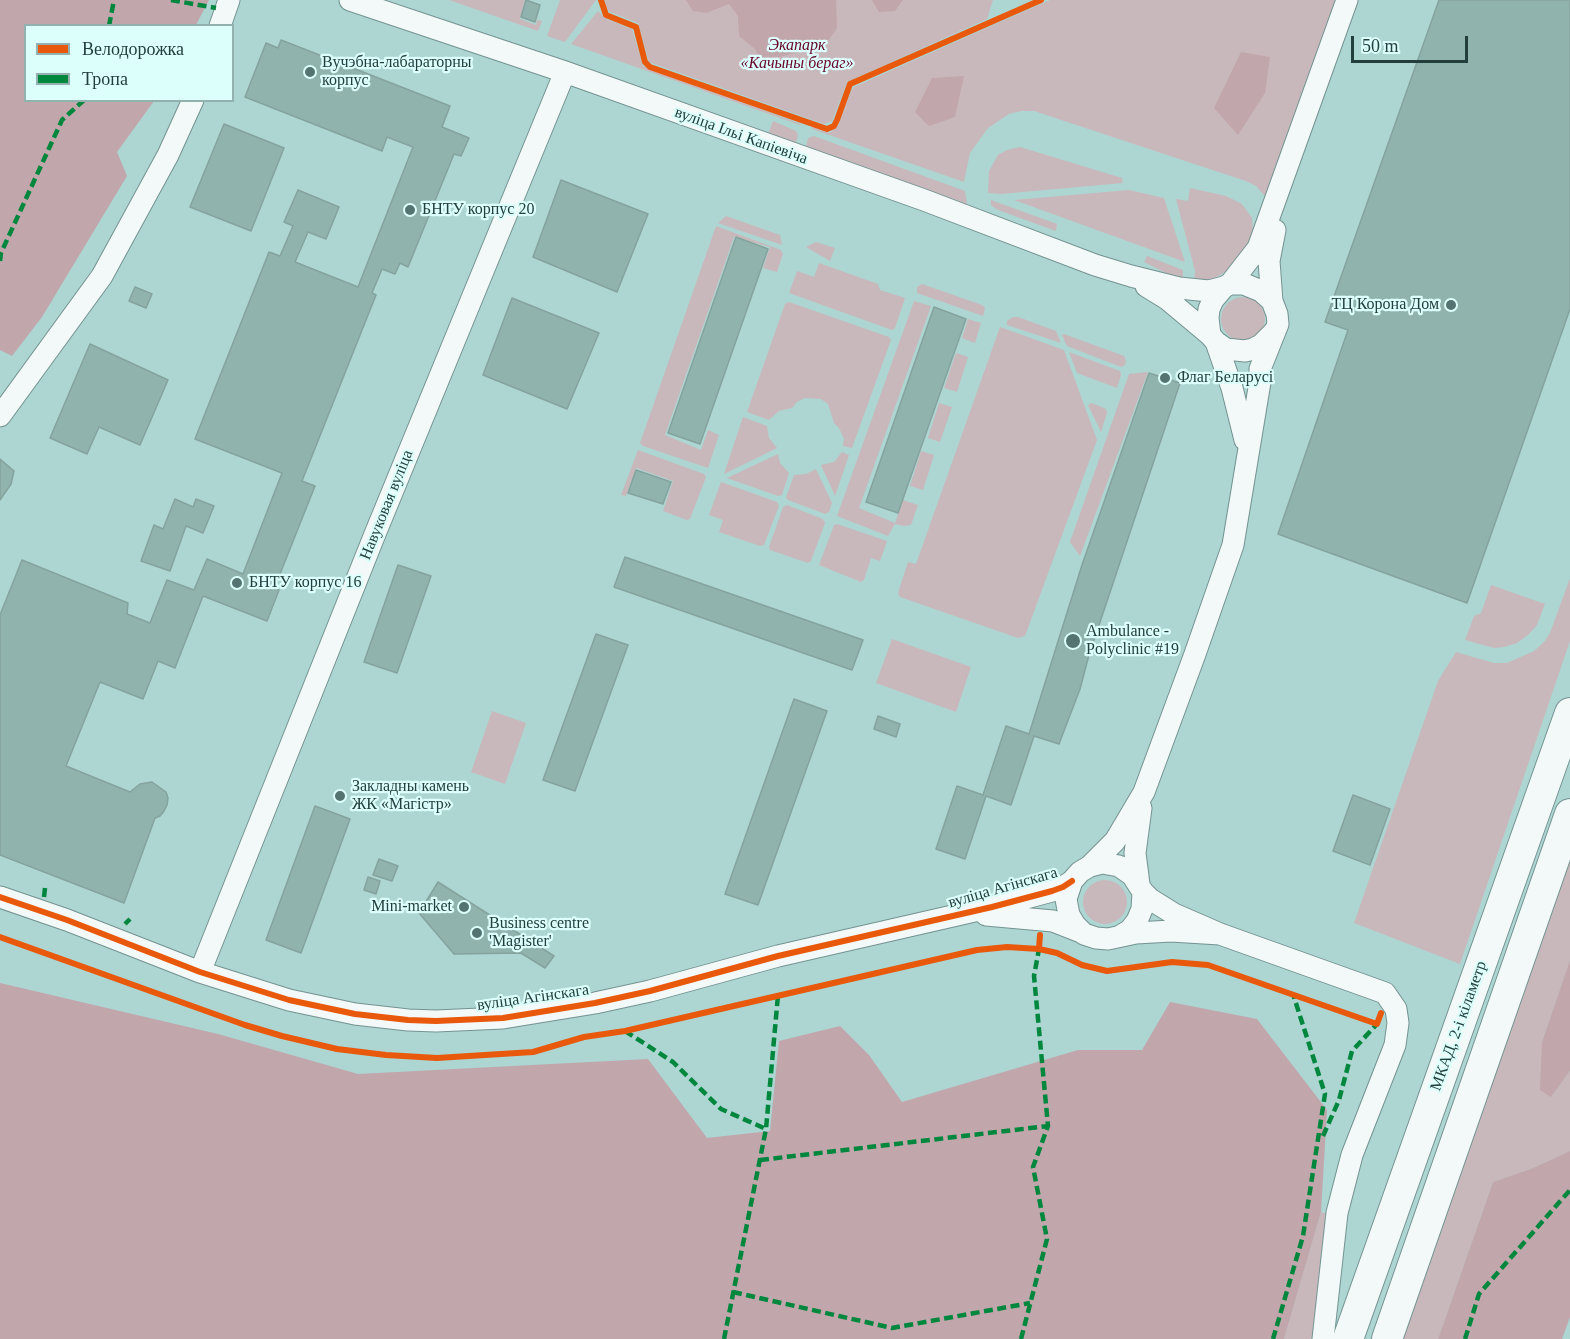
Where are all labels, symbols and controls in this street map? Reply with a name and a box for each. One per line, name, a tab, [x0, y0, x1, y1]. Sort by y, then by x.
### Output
legend	[24, 24, 234, 102]
scale bar	[1354, 24, 1471, 62]
park label: Экапарк «Качыны бераг»	[740, 36, 854, 74]
text: 50 m	[1362, 36, 1399, 56]
text: Велодорожка	[82, 39, 184, 59]
place label: Вучэбна-лабараторны корпус	[322, 53, 472, 91]
marker: Вучэбна-лабараторны корпус	[303, 65, 317, 79]
text: Тропа	[82, 69, 128, 89]
street label: вуліца Ільі Капіевіча	[672, 103, 810, 169]
place label: БНТУ корпус 20	[422, 200, 534, 220]
marker: БНТУ корпус 20	[403, 203, 417, 217]
place label: ТЦ Корона Дом	[1331, 295, 1439, 315]
marker: ТЦ Корона Дом	[1444, 298, 1458, 312]
place label: Флаг Беларусі	[1177, 368, 1273, 388]
marker: Флаг Беларусі	[1158, 371, 1172, 385]
street label: Навуковая вуліца	[356, 447, 418, 563]
place label: БНТУ корпус 16	[249, 573, 361, 593]
marker: БНТУ корпус 16	[230, 576, 244, 590]
place label: Ambulance - Polyclinic #19	[1086, 622, 1179, 660]
marker: Ambulance - Polyclinic #19	[1064, 632, 1082, 650]
place label: Закладны камень ЖК «Магістр»	[352, 777, 469, 815]
marker: Закладны камень ЖК «Магістр»	[333, 789, 347, 803]
street label: вуліца Агінскага	[946, 863, 1060, 913]
place label: Mini-market	[371, 897, 452, 917]
marker: Mini-market	[457, 900, 471, 914]
place label: Business centre 'Magister'	[489, 914, 589, 952]
marker: Business centre 'Magister'	[470, 926, 484, 940]
street label: МКАД, 2-і кіламетр	[1427, 958, 1491, 1094]
street label: вуліца Агінскага	[476, 981, 590, 1015]

